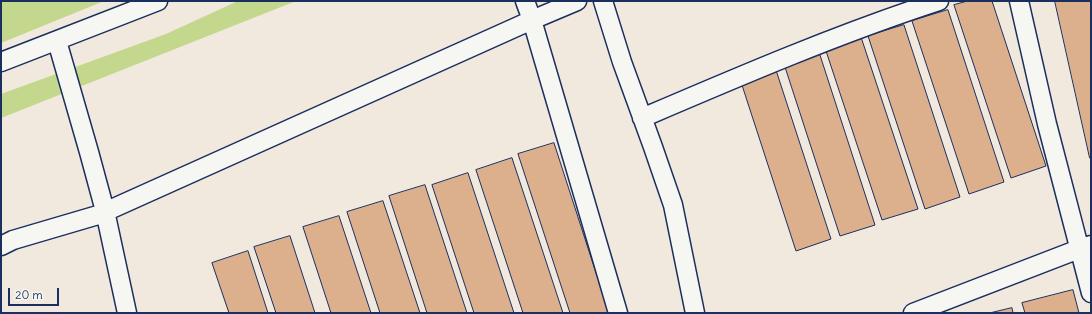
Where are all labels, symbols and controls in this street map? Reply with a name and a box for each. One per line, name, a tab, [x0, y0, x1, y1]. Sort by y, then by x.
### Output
scale bar	[10, 280, 61, 306]
text: 20 m	[15, 287, 43, 302]

